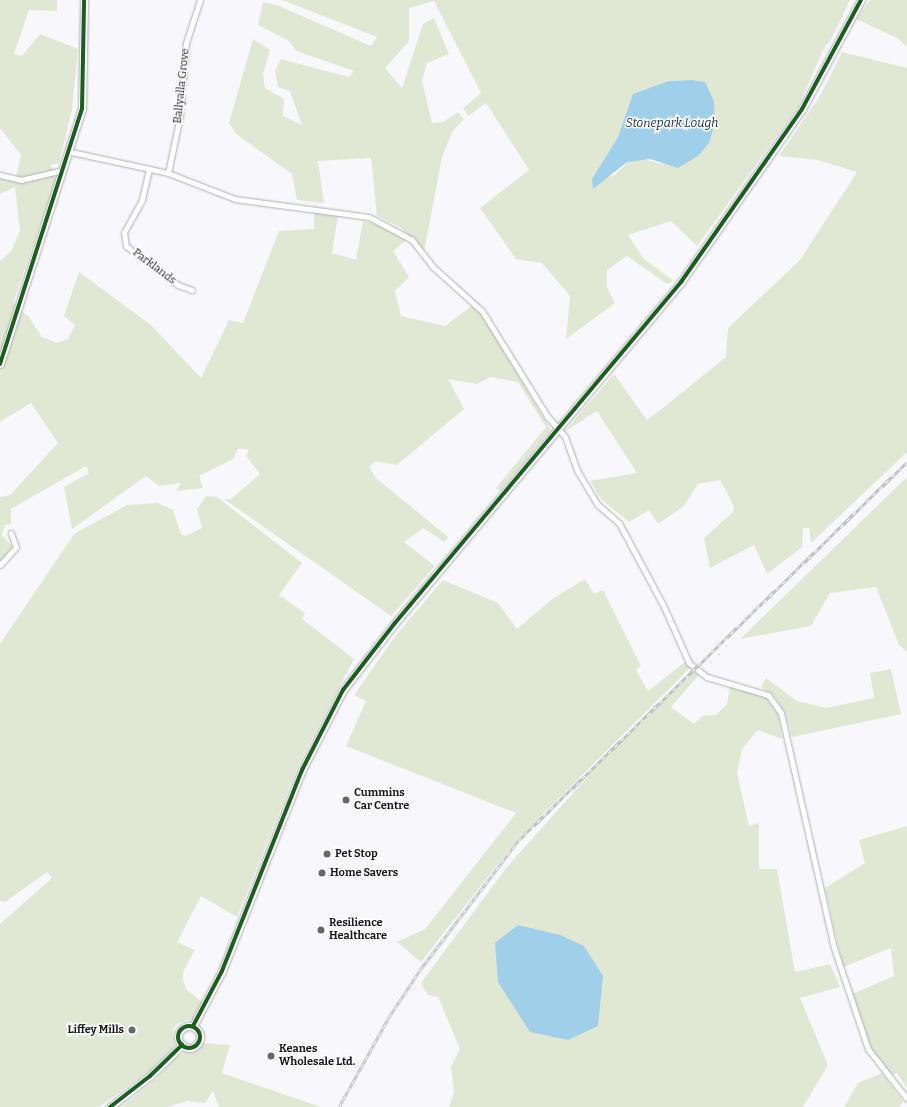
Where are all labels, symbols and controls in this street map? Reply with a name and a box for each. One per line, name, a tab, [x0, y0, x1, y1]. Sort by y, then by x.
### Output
street label: Ballyalla Grove	[171, 48, 193, 124]
water label: Stonepark Lough	[626, 117, 718, 131]
street label: Parklands	[130, 246, 178, 288]
place label: Cummins Car Centre	[354, 787, 409, 813]
marker: Cummins Car Centre	[341, 795, 351, 805]
place label: Pet Stop	[335, 847, 378, 861]
marker: Pet Stop	[322, 849, 332, 859]
place label: Home Savers	[330, 866, 398, 880]
marker: Home Savers	[317, 868, 327, 878]
place label: Resilience Healthcare	[329, 917, 387, 943]
marker: Resilience Healthcare	[316, 925, 326, 935]
place label: Liffey Mills	[67, 1023, 124, 1037]
marker: Liffey Mills	[127, 1025, 137, 1035]
place label: Keanes Wholesale Ltd.	[279, 1043, 355, 1069]
marker: Keanes Wholesale Ltd.	[266, 1051, 276, 1061]

